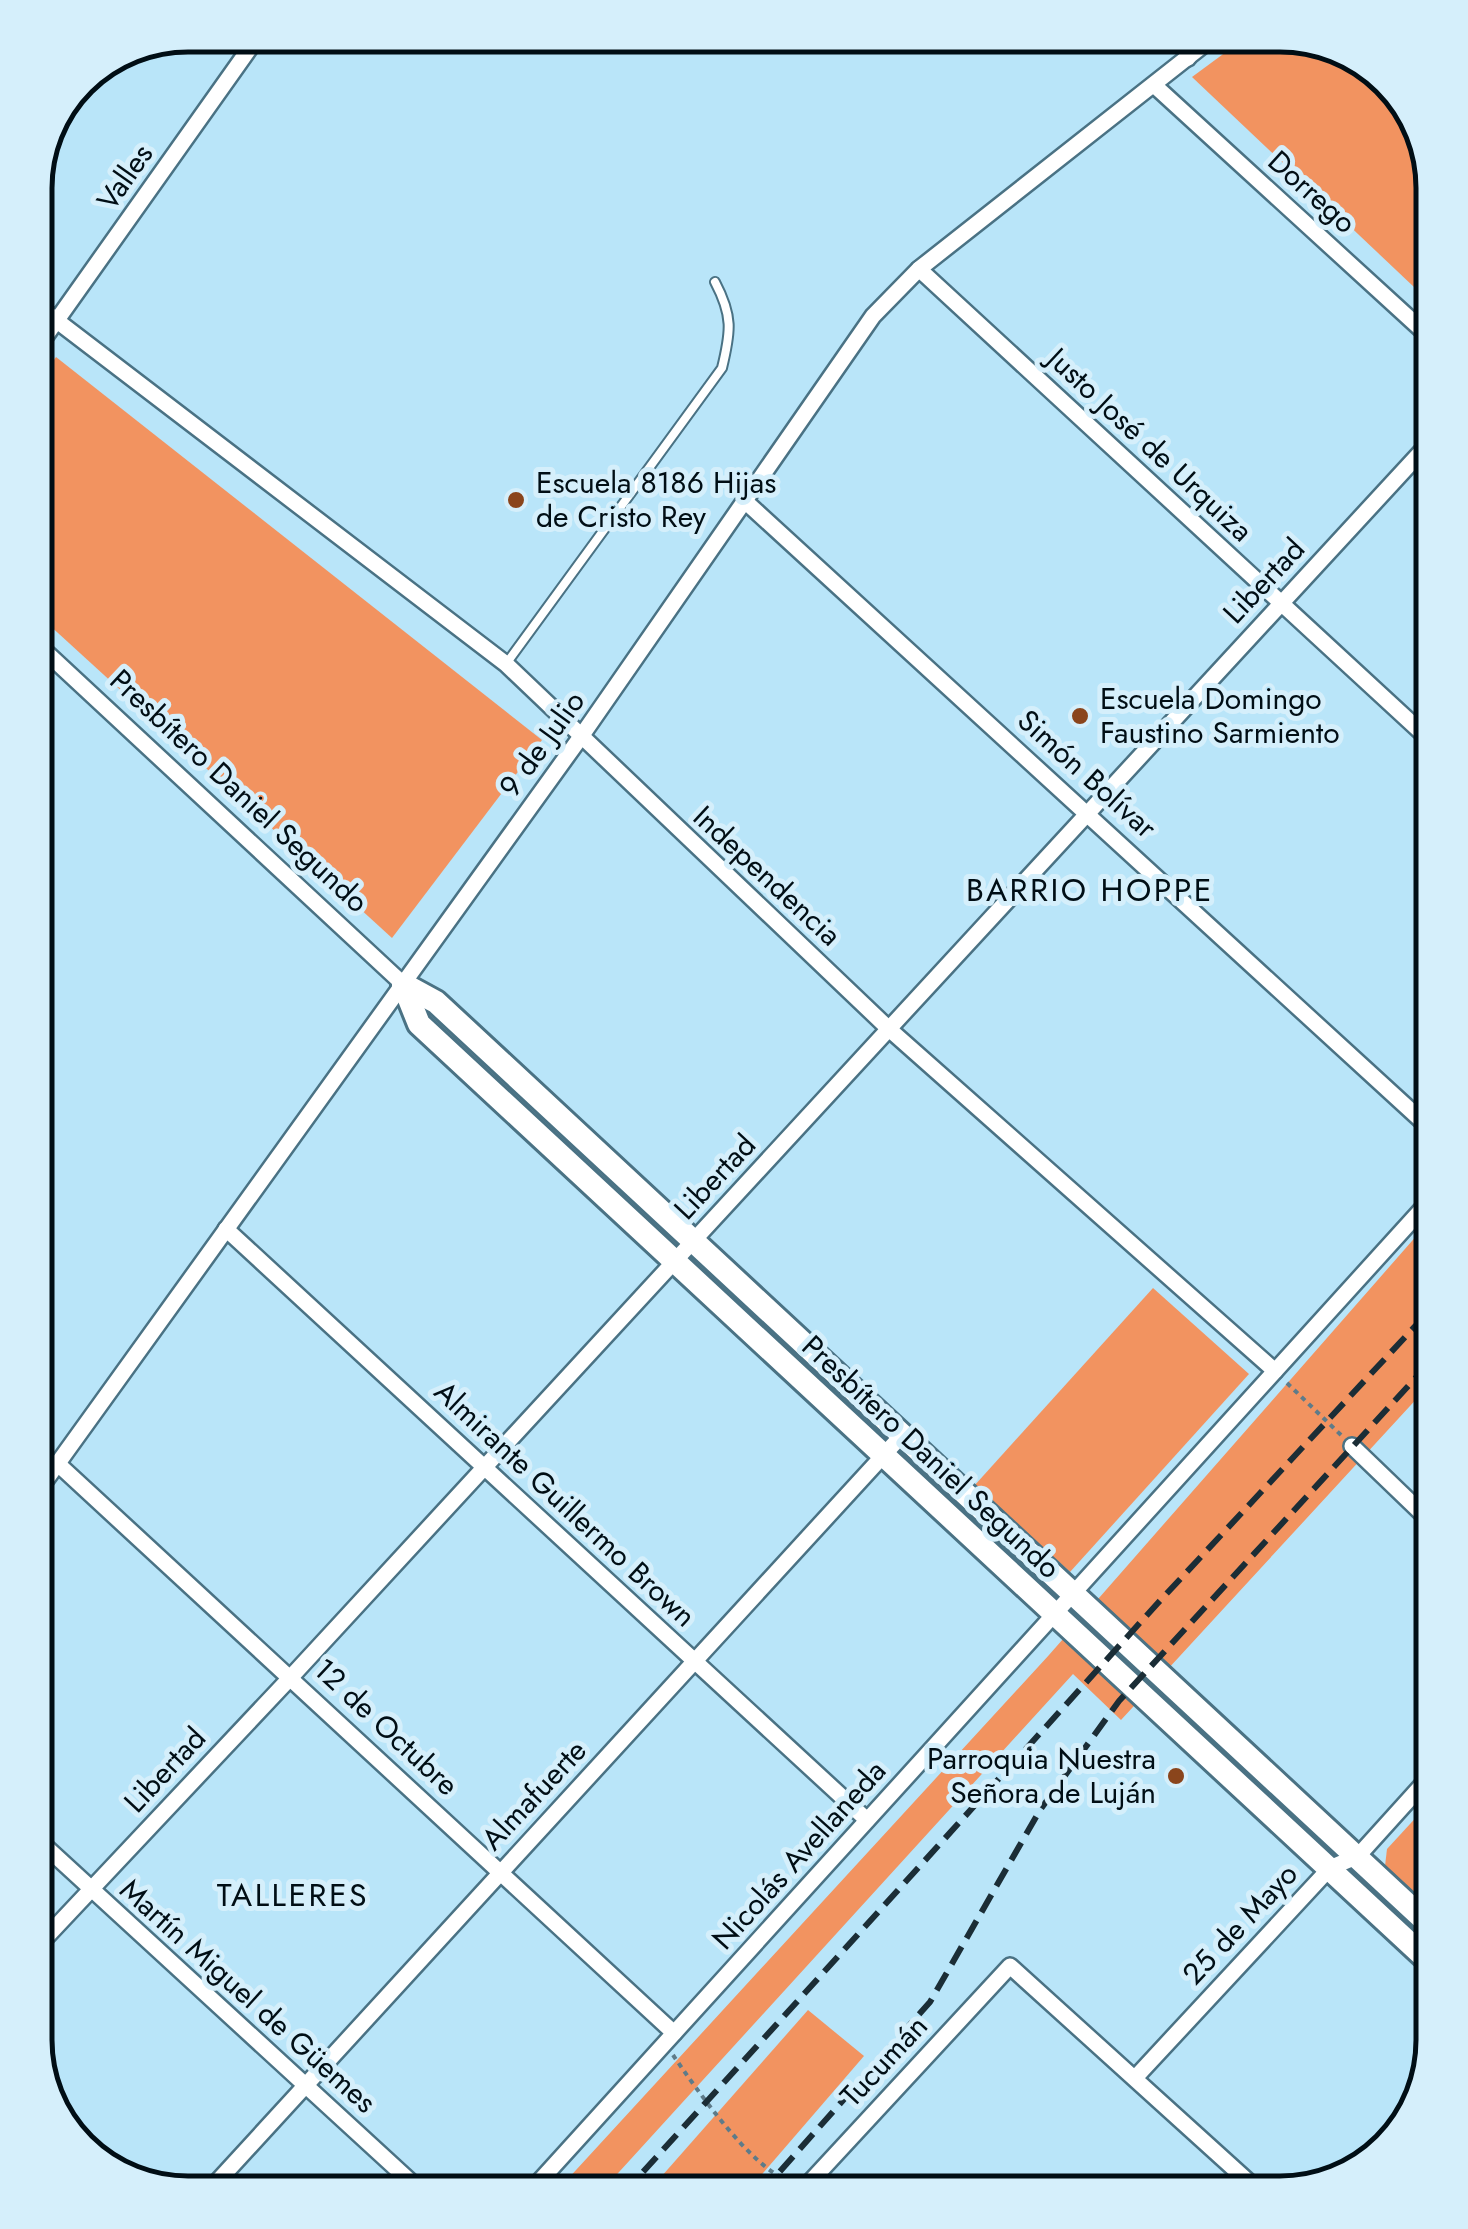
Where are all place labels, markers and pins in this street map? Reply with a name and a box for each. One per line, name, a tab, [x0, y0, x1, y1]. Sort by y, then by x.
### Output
place label: Escuela 8186 Hijas de Cristo Rey	[536, 461, 776, 538]
marker: Escuela 8186 Hijas de Cristo Rey	[505, 489, 527, 511]
place label: Escuela Domingo Faustino Sarmiento	[1100, 677, 1340, 754]
marker: Escuela Domingo Faustino Sarmiento	[1069, 705, 1091, 727]
place label: Parroquia Nuestra Señora de Luján	[927, 1737, 1156, 1814]
marker: Parroquia Nuestra Señora de Luján	[1165, 1765, 1187, 1787]

